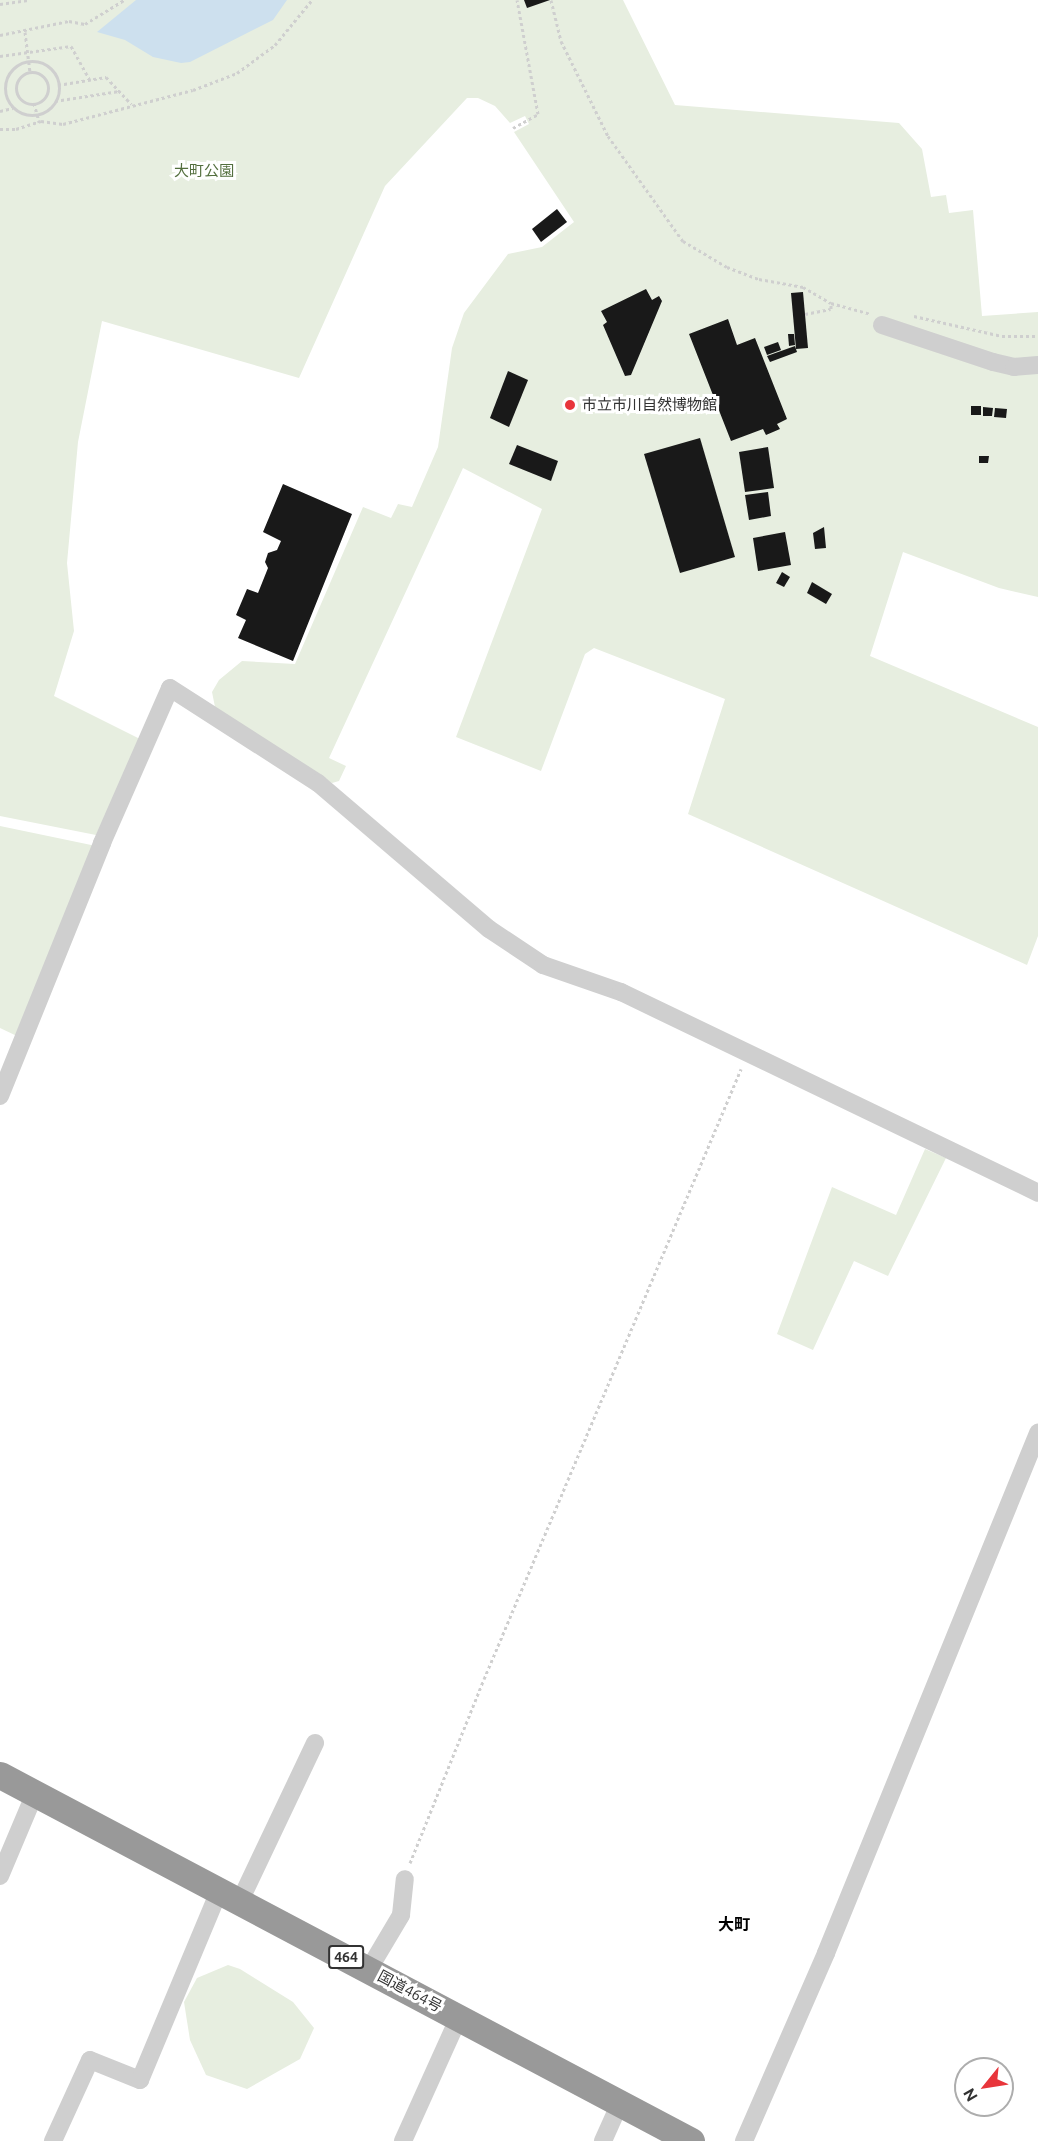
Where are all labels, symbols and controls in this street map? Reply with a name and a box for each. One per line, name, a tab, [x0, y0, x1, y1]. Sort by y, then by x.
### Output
park label: 大町公園	[174, 162, 234, 180]
place label: 市立市川自然博物館	[582, 396, 717, 414]
marker: 市立市川自然博物館	[563, 398, 577, 412]
district label: 大町	[718, 1914, 750, 1934]
road number: 464	[328, 1946, 364, 1968]
street label: 国道464号	[375, 1967, 445, 2015]
north arrow	[954, 2057, 1014, 2117]
text: N	[959, 2085, 981, 2105]

